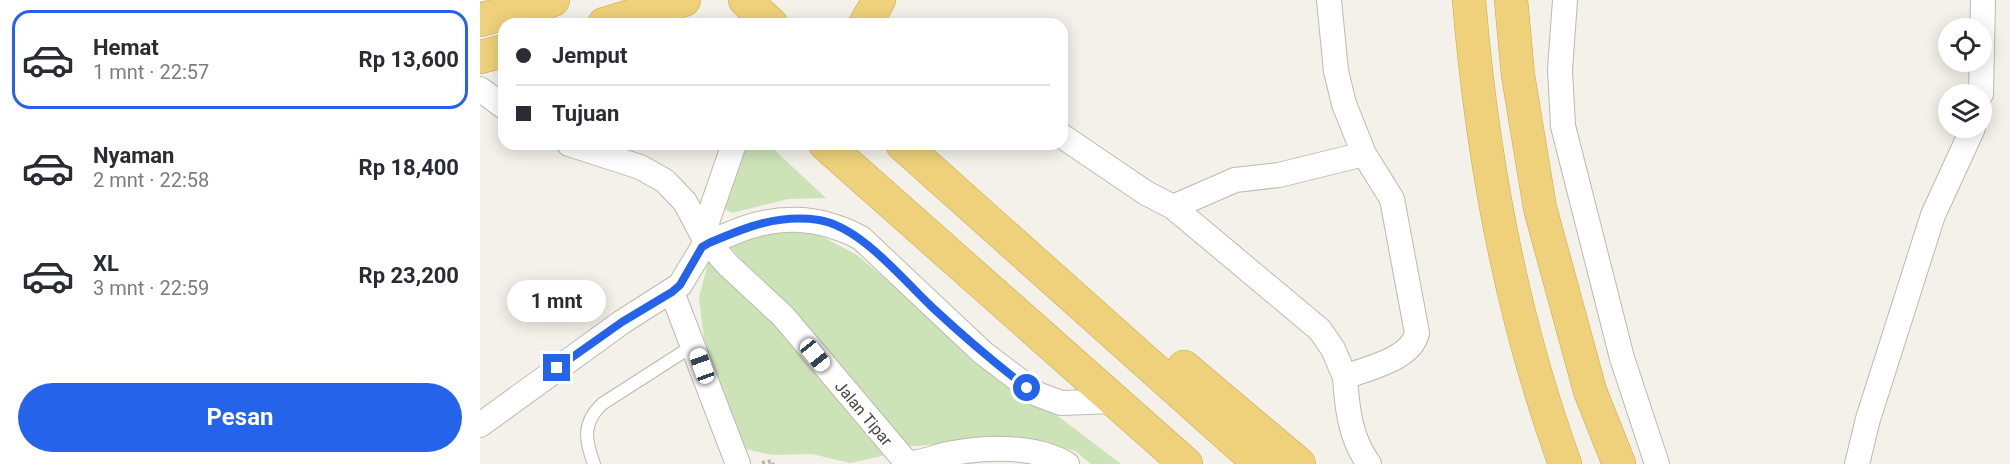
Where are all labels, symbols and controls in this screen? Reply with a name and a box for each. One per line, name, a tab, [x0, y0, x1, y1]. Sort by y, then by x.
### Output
map controls	[1938, 18, 1992, 138]
button: locate	[1938, 18, 1992, 72]
icon: car	[21, 33, 75, 87]
text: Hemat	[93, 35, 159, 60]
text: Jemput	[552, 43, 627, 68]
text: Rp 13,600	[359, 47, 459, 72]
text: 1 mnt · 22:57	[93, 60, 209, 84]
button: layers	[1938, 84, 1992, 138]
text: Tujuan	[552, 101, 619, 126]
icon: car	[21, 141, 75, 195]
text: Nyaman	[93, 143, 174, 168]
text: Rp 18,400	[359, 155, 459, 180]
text: 2 mnt · 22:58	[93, 168, 209, 192]
icon: car	[21, 249, 75, 303]
text: XL	[93, 251, 119, 276]
text: Rp 23,200	[359, 263, 459, 288]
text: 3 mnt · 22:59	[93, 276, 209, 300]
callout: 1 mnt	[508, 281, 607, 323]
text: 1 mnt	[531, 289, 582, 313]
car	[797, 335, 833, 375]
car	[687, 346, 717, 386]
route end	[543, 354, 570, 381]
route start	[1013, 374, 1040, 401]
street label: Jalan Tipar	[831, 377, 897, 450]
button: Pesan	[18, 383, 462, 452]

